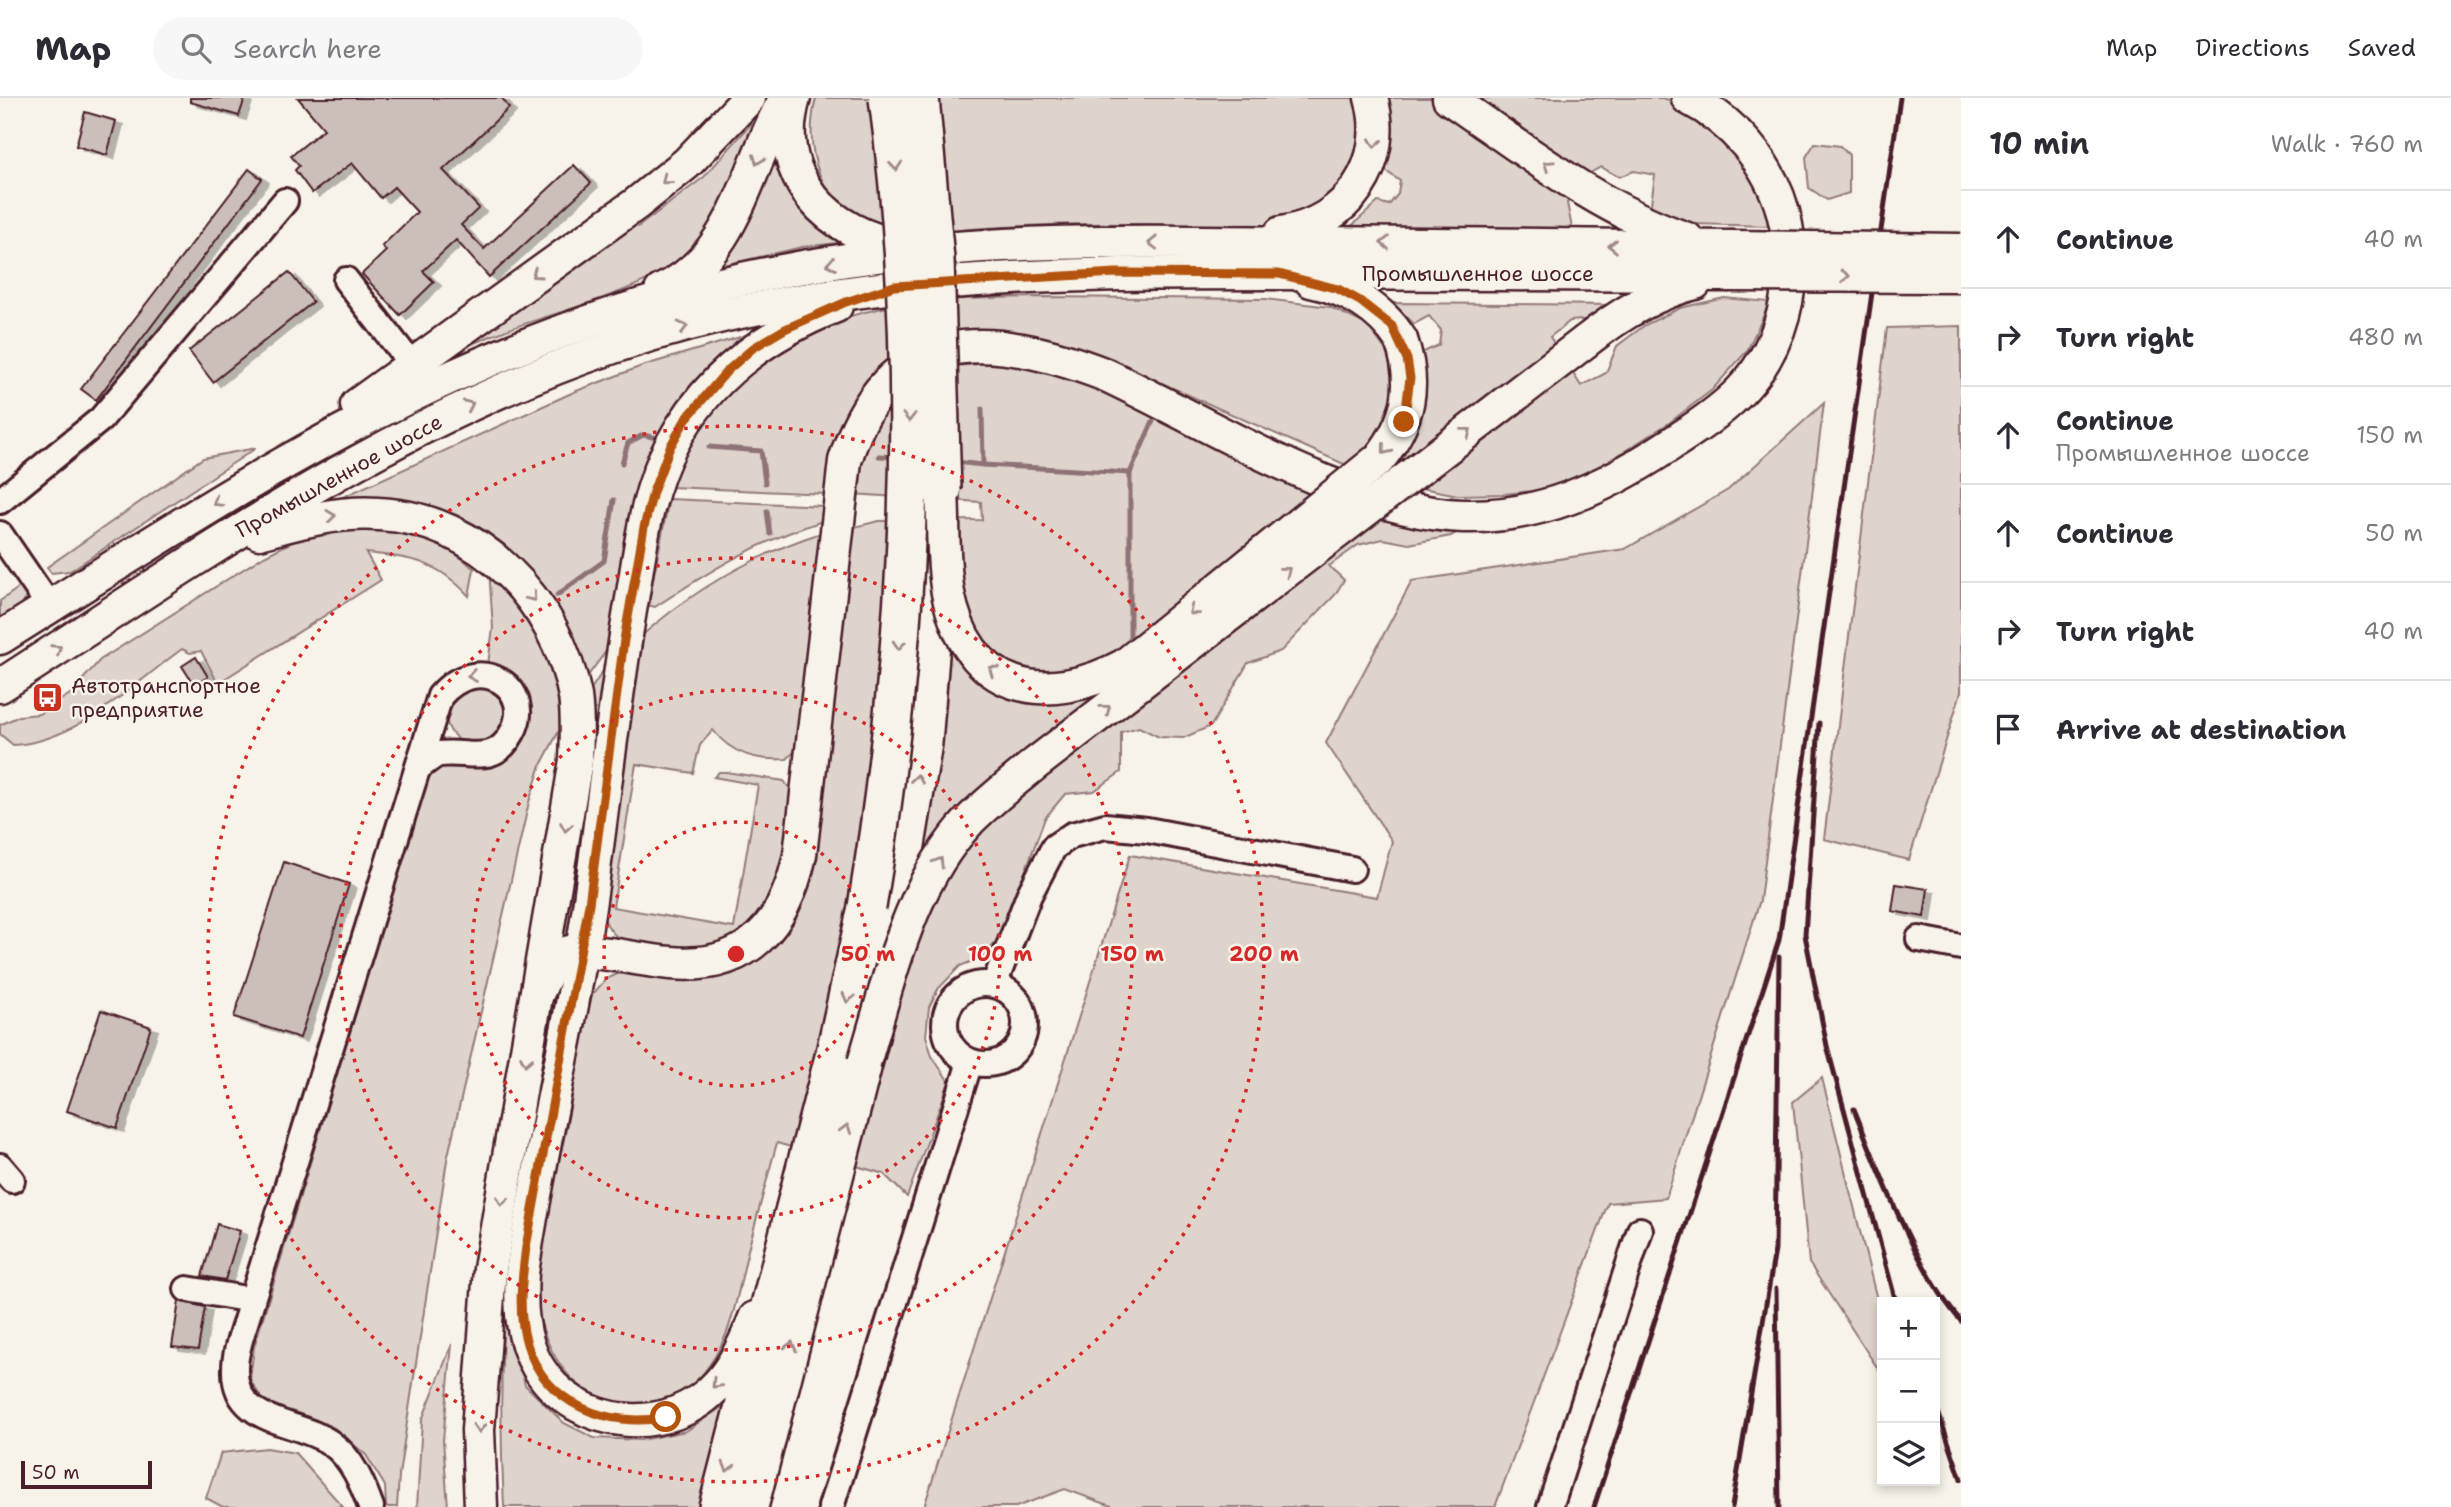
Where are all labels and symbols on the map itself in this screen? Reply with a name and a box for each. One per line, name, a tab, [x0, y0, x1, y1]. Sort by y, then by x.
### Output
one-way arrow	[1367, 138, 1382, 149]
one-way arrow	[752, 154, 766, 166]
one-way arrow	[889, 160, 904, 172]
one-way arrow	[1543, 161, 1556, 173]
one-way arrow	[661, 171, 673, 184]
one-way arrow	[1147, 235, 1157, 251]
one-way arrow	[1379, 236, 1390, 251]
one-way arrow	[1607, 238, 1618, 253]
one-way arrow	[825, 256, 836, 271]
street label: Промышленное шоссе	[1362, 260, 1594, 288]
one-way arrow	[531, 266, 544, 278]
one-way arrow	[1840, 268, 1850, 284]
one-way arrow	[677, 321, 689, 336]
one-way arrow	[462, 399, 474, 413]
route end	[1388, 406, 1419, 437]
street label: Промышленное шоссе	[231, 408, 447, 544]
one-way arrow	[901, 413, 917, 423]
one-way arrow	[1459, 428, 1471, 441]
one-way arrow	[1382, 442, 1394, 455]
one-way arrow	[212, 493, 225, 506]
one-way arrow	[325, 509, 337, 524]
one-way arrow	[1279, 566, 1291, 579]
one-way arrow	[524, 589, 536, 602]
one-way arrow	[1188, 603, 1200, 616]
one-way arrow	[892, 639, 907, 650]
one-way arrow	[50, 644, 63, 657]
one-way arrow	[989, 666, 1001, 678]
one-way arrow	[466, 668, 478, 683]
place label: Автотранспортное предприятие	[71, 672, 261, 724]
bus stop icon: Автотранспортное предприятие	[31, 681, 65, 715]
one-way arrow	[1098, 705, 1111, 718]
one-way arrow	[910, 773, 925, 785]
one-way arrow	[559, 821, 574, 833]
one-way arrow	[930, 856, 943, 869]
text: 50 m	[841, 940, 895, 968]
text: 100 m	[968, 940, 1032, 968]
text: 150 m	[1100, 940, 1164, 968]
text: 200 m	[1229, 940, 1299, 968]
centre of rings	[724, 942, 748, 966]
one-way arrow	[842, 992, 856, 1004]
one-way arrow	[519, 1055, 534, 1067]
one-way arrow	[838, 1123, 853, 1135]
one-way arrow	[495, 1195, 510, 1207]
one-way arrow	[783, 1340, 797, 1352]
one-way arrow	[712, 1376, 725, 1389]
route start	[650, 1401, 681, 1432]
one-way arrow	[471, 1423, 487, 1433]
scale bar	[21, 1458, 152, 1490]
one-way arrow	[722, 1461, 736, 1473]

